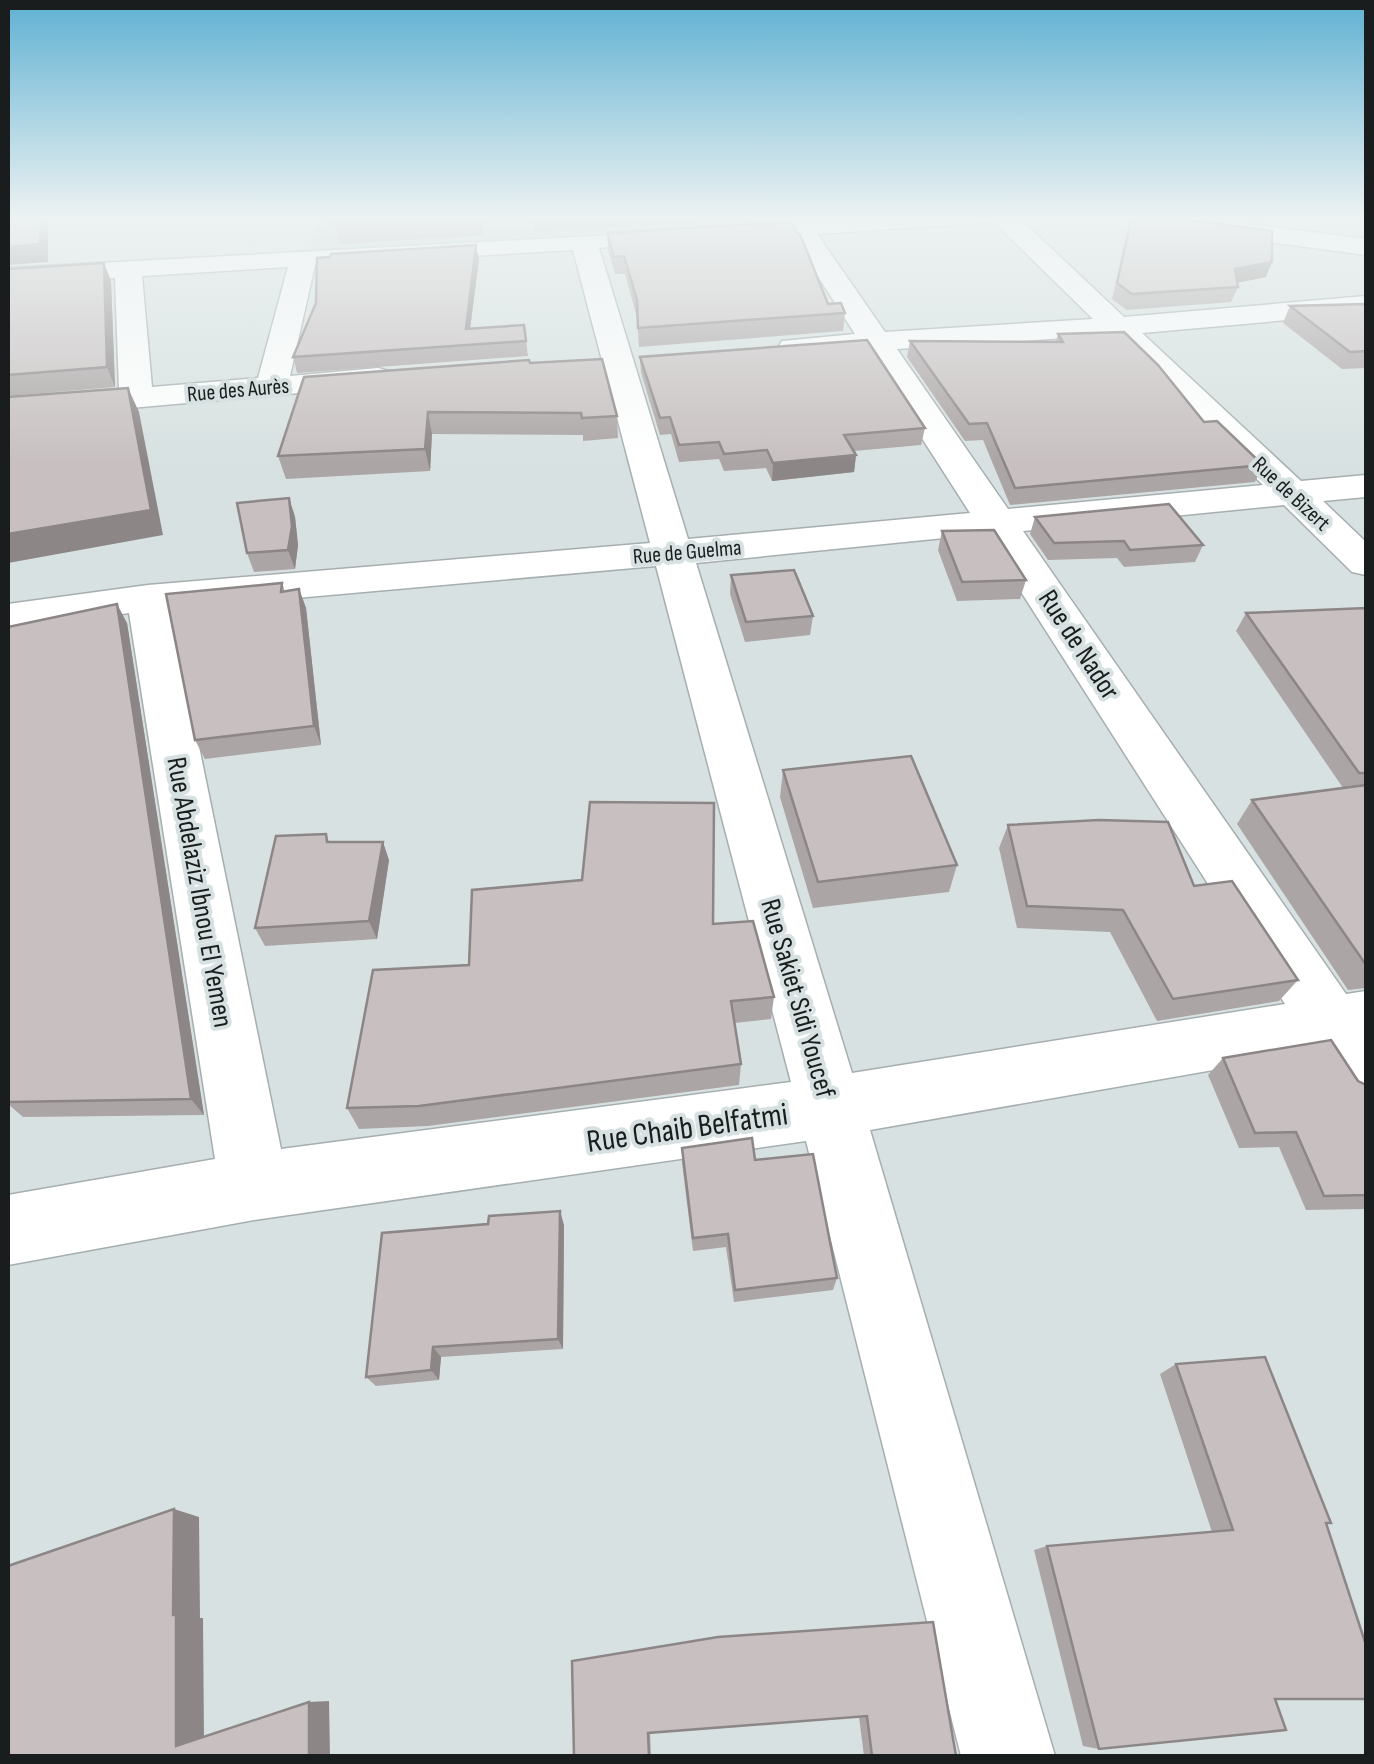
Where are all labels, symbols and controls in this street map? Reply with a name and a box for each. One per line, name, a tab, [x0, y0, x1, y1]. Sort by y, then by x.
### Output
street label: Rue des Aurès	[186, 373, 290, 408]
street label: Rue de Bizert	[1246, 451, 1336, 537]
street label: Rue de Guelma	[632, 534, 743, 571]
street label: Rue de Nador	[1031, 584, 1126, 706]
street label: Rue Abdelaziz Ibnou El Yemen	[159, 754, 240, 1030]
street label: Rue Sakiet Sidi Youcef	[753, 895, 842, 1103]
street label: Rue Chaib Belfatmi	[584, 1095, 790, 1162]

